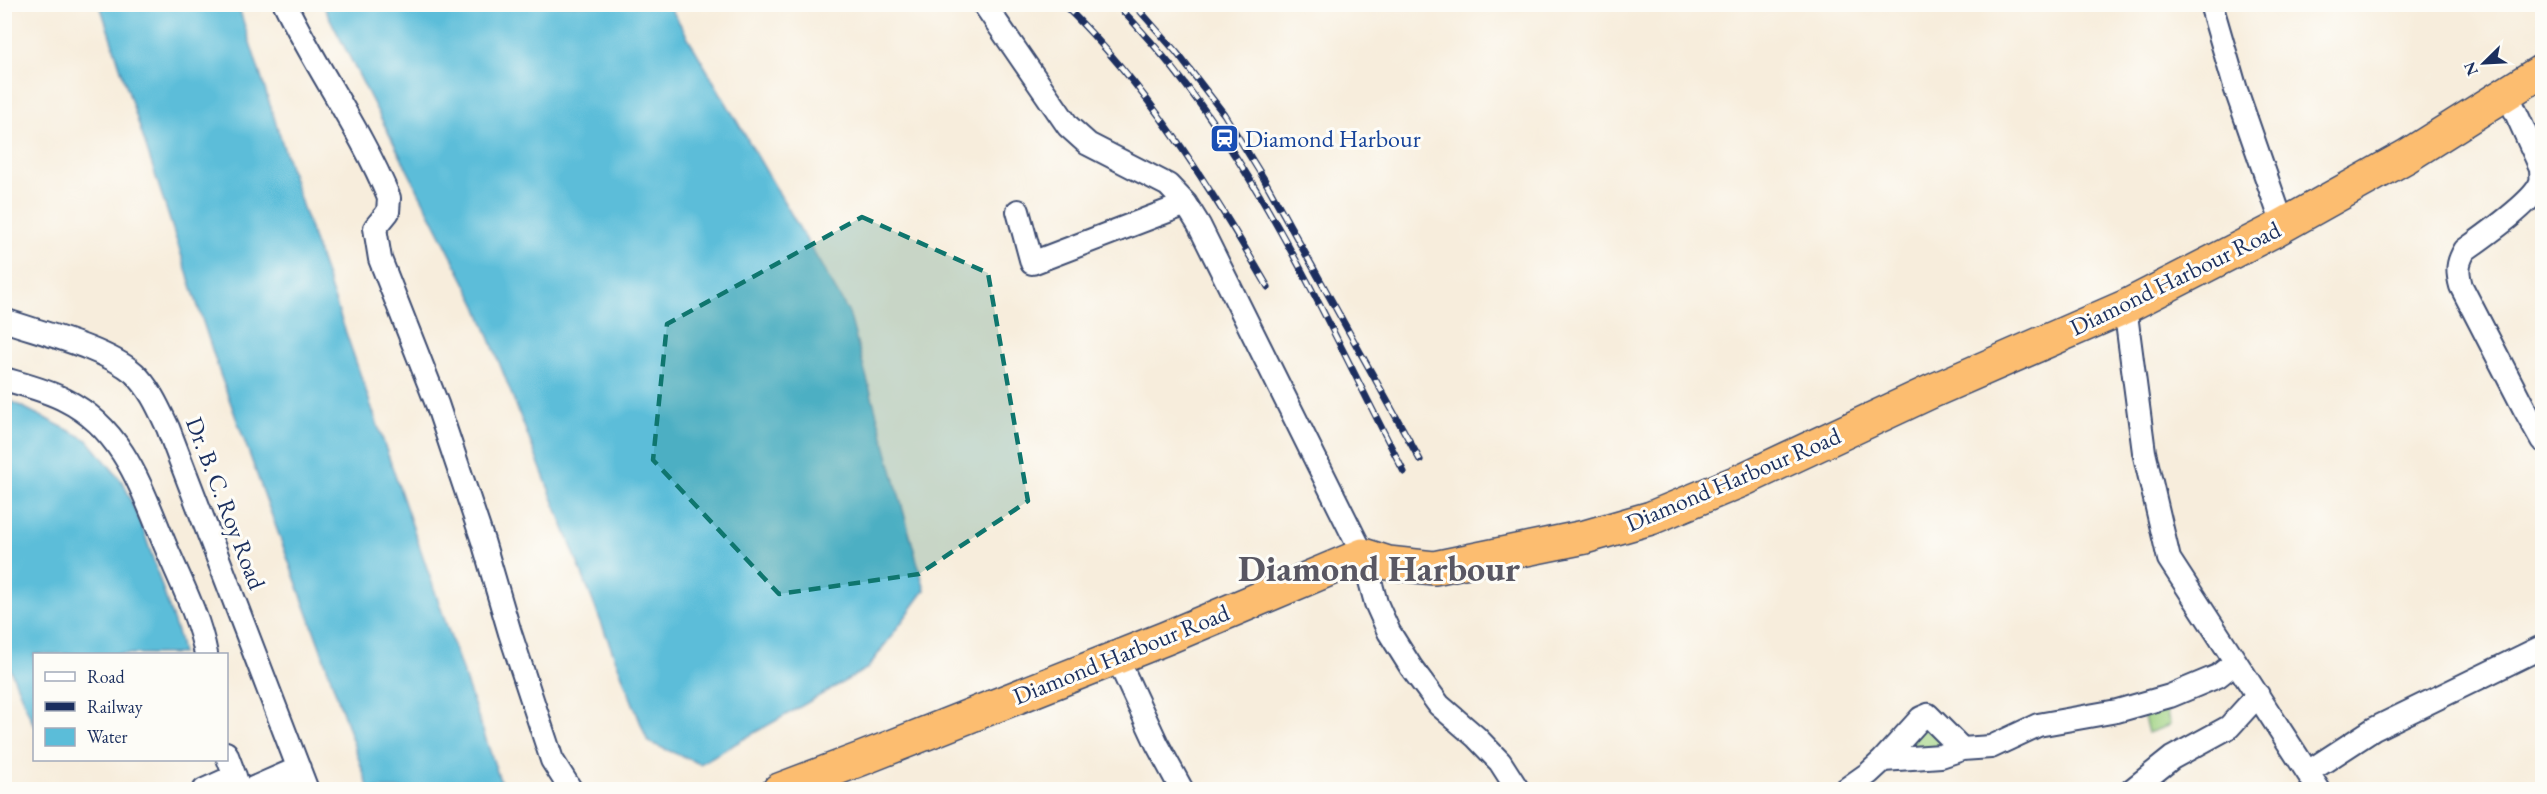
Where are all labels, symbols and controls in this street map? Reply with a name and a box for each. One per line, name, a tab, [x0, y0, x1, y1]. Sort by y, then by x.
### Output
north arrow	[2454, 33, 2514, 93]
text: N	[2459, 59, 2483, 79]
station icon: Diamond Harbour	[1208, 122, 1240, 154]
place label: Diamond Harbour	[1245, 123, 1421, 154]
street label: Diamond Harbour Road	[2065, 213, 2286, 342]
street label: Dr. B. C. Roy Road	[179, 412, 273, 594]
street label: Diamond Harbour Road	[1621, 419, 1846, 538]
district label: Diamond Harbour	[1238, 545, 1520, 592]
street label: Diamond Harbour Road	[1008, 596, 1235, 712]
legend	[33, 653, 228, 761]
text: Road	[87, 665, 126, 688]
text: Railway	[87, 695, 143, 718]
text: Water	[87, 725, 128, 748]

